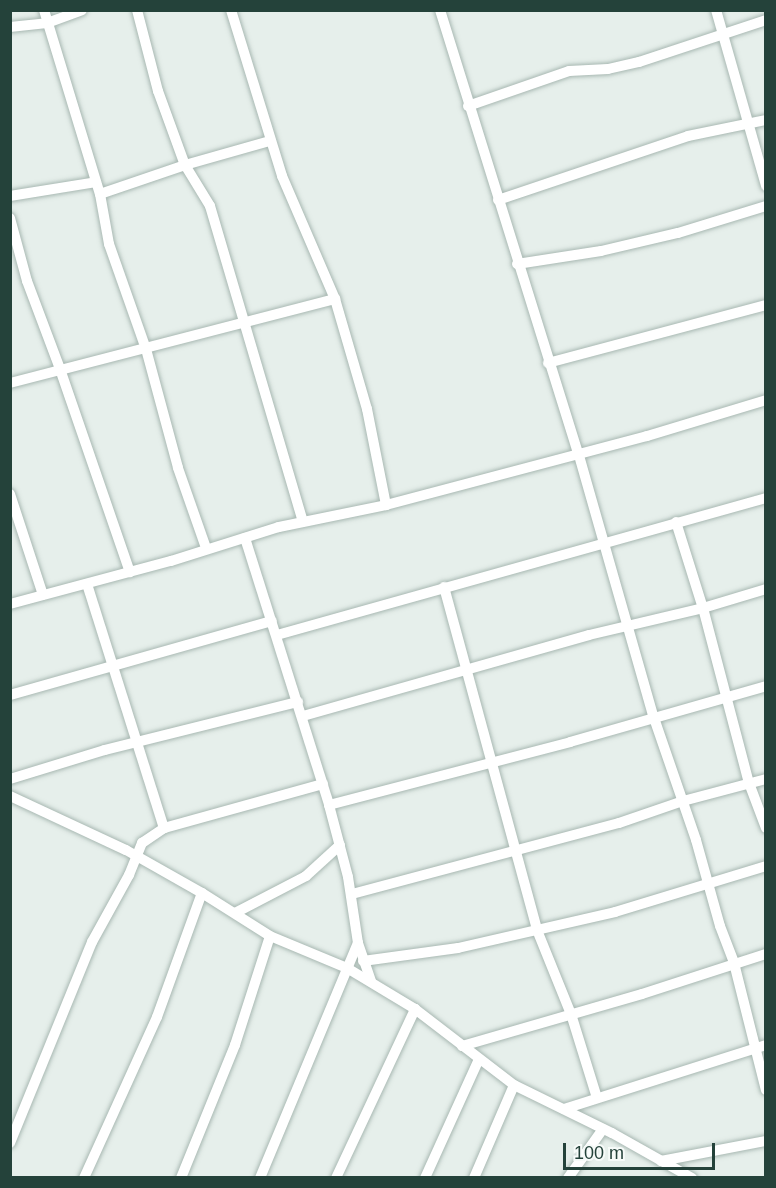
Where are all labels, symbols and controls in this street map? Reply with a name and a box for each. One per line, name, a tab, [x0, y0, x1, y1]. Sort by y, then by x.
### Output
scale bar	[566, 1131, 718, 1169]
text: 100 m	[574, 1143, 624, 1163]

